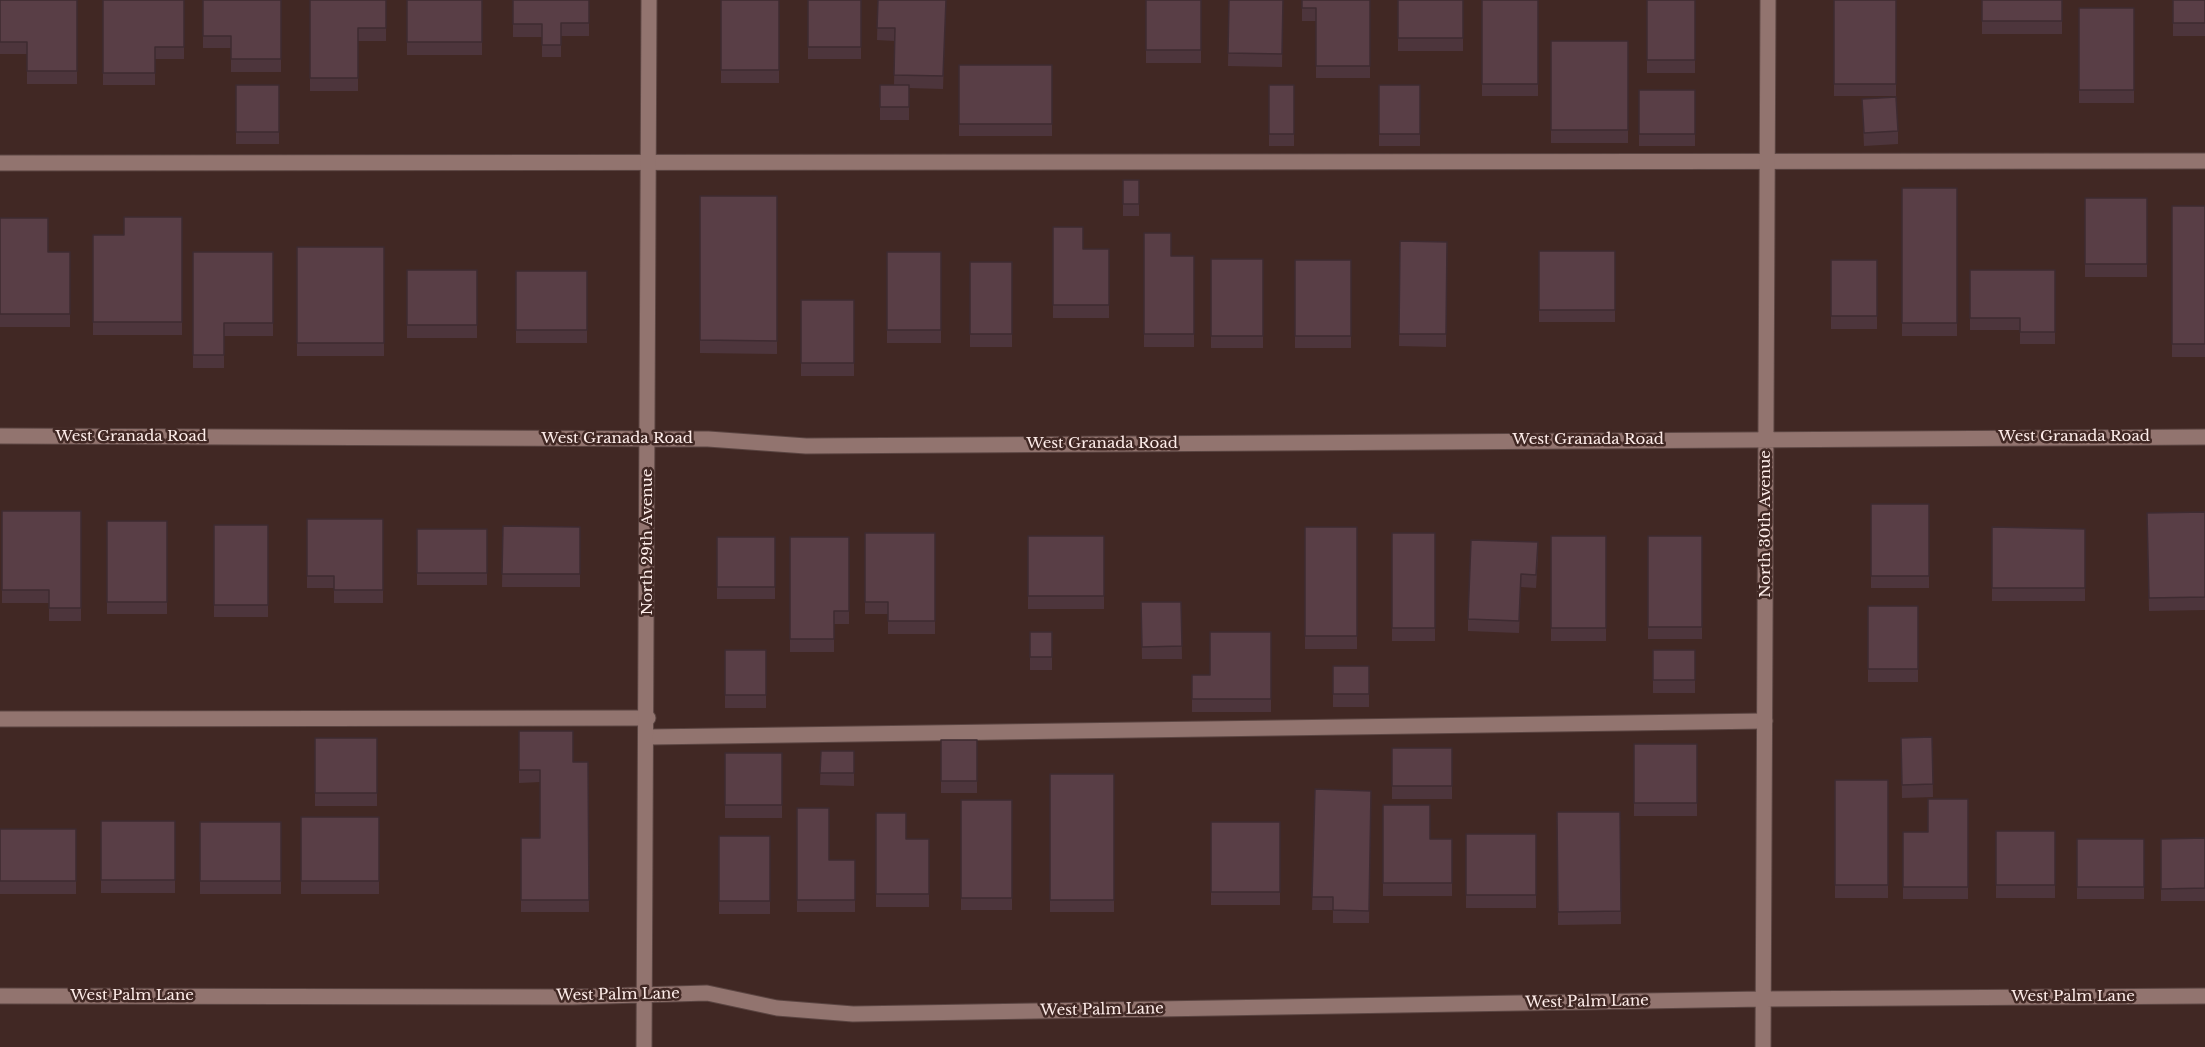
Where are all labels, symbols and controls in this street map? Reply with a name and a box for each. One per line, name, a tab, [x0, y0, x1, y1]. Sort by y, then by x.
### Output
street label: West Granada Road	[55, 428, 207, 446]
street label: West Granada Road	[1998, 428, 2150, 446]
street label: West Granada Road	[541, 430, 693, 448]
street label: West Granada Road	[1512, 431, 1664, 449]
street label: West Granada Road	[1026, 435, 1178, 453]
street label: North 30th Avenue	[1757, 450, 1775, 598]
street label: North 29th Avenue	[639, 469, 657, 615]
street label: West Palm Lane	[556, 985, 680, 1005]
street label: West Palm Lane	[70, 987, 194, 1005]
street label: West Palm Lane	[2011, 988, 2135, 1006]
street label: West Palm Lane	[1525, 992, 1649, 1012]
street label: West Palm Lane	[1040, 1000, 1164, 1020]

